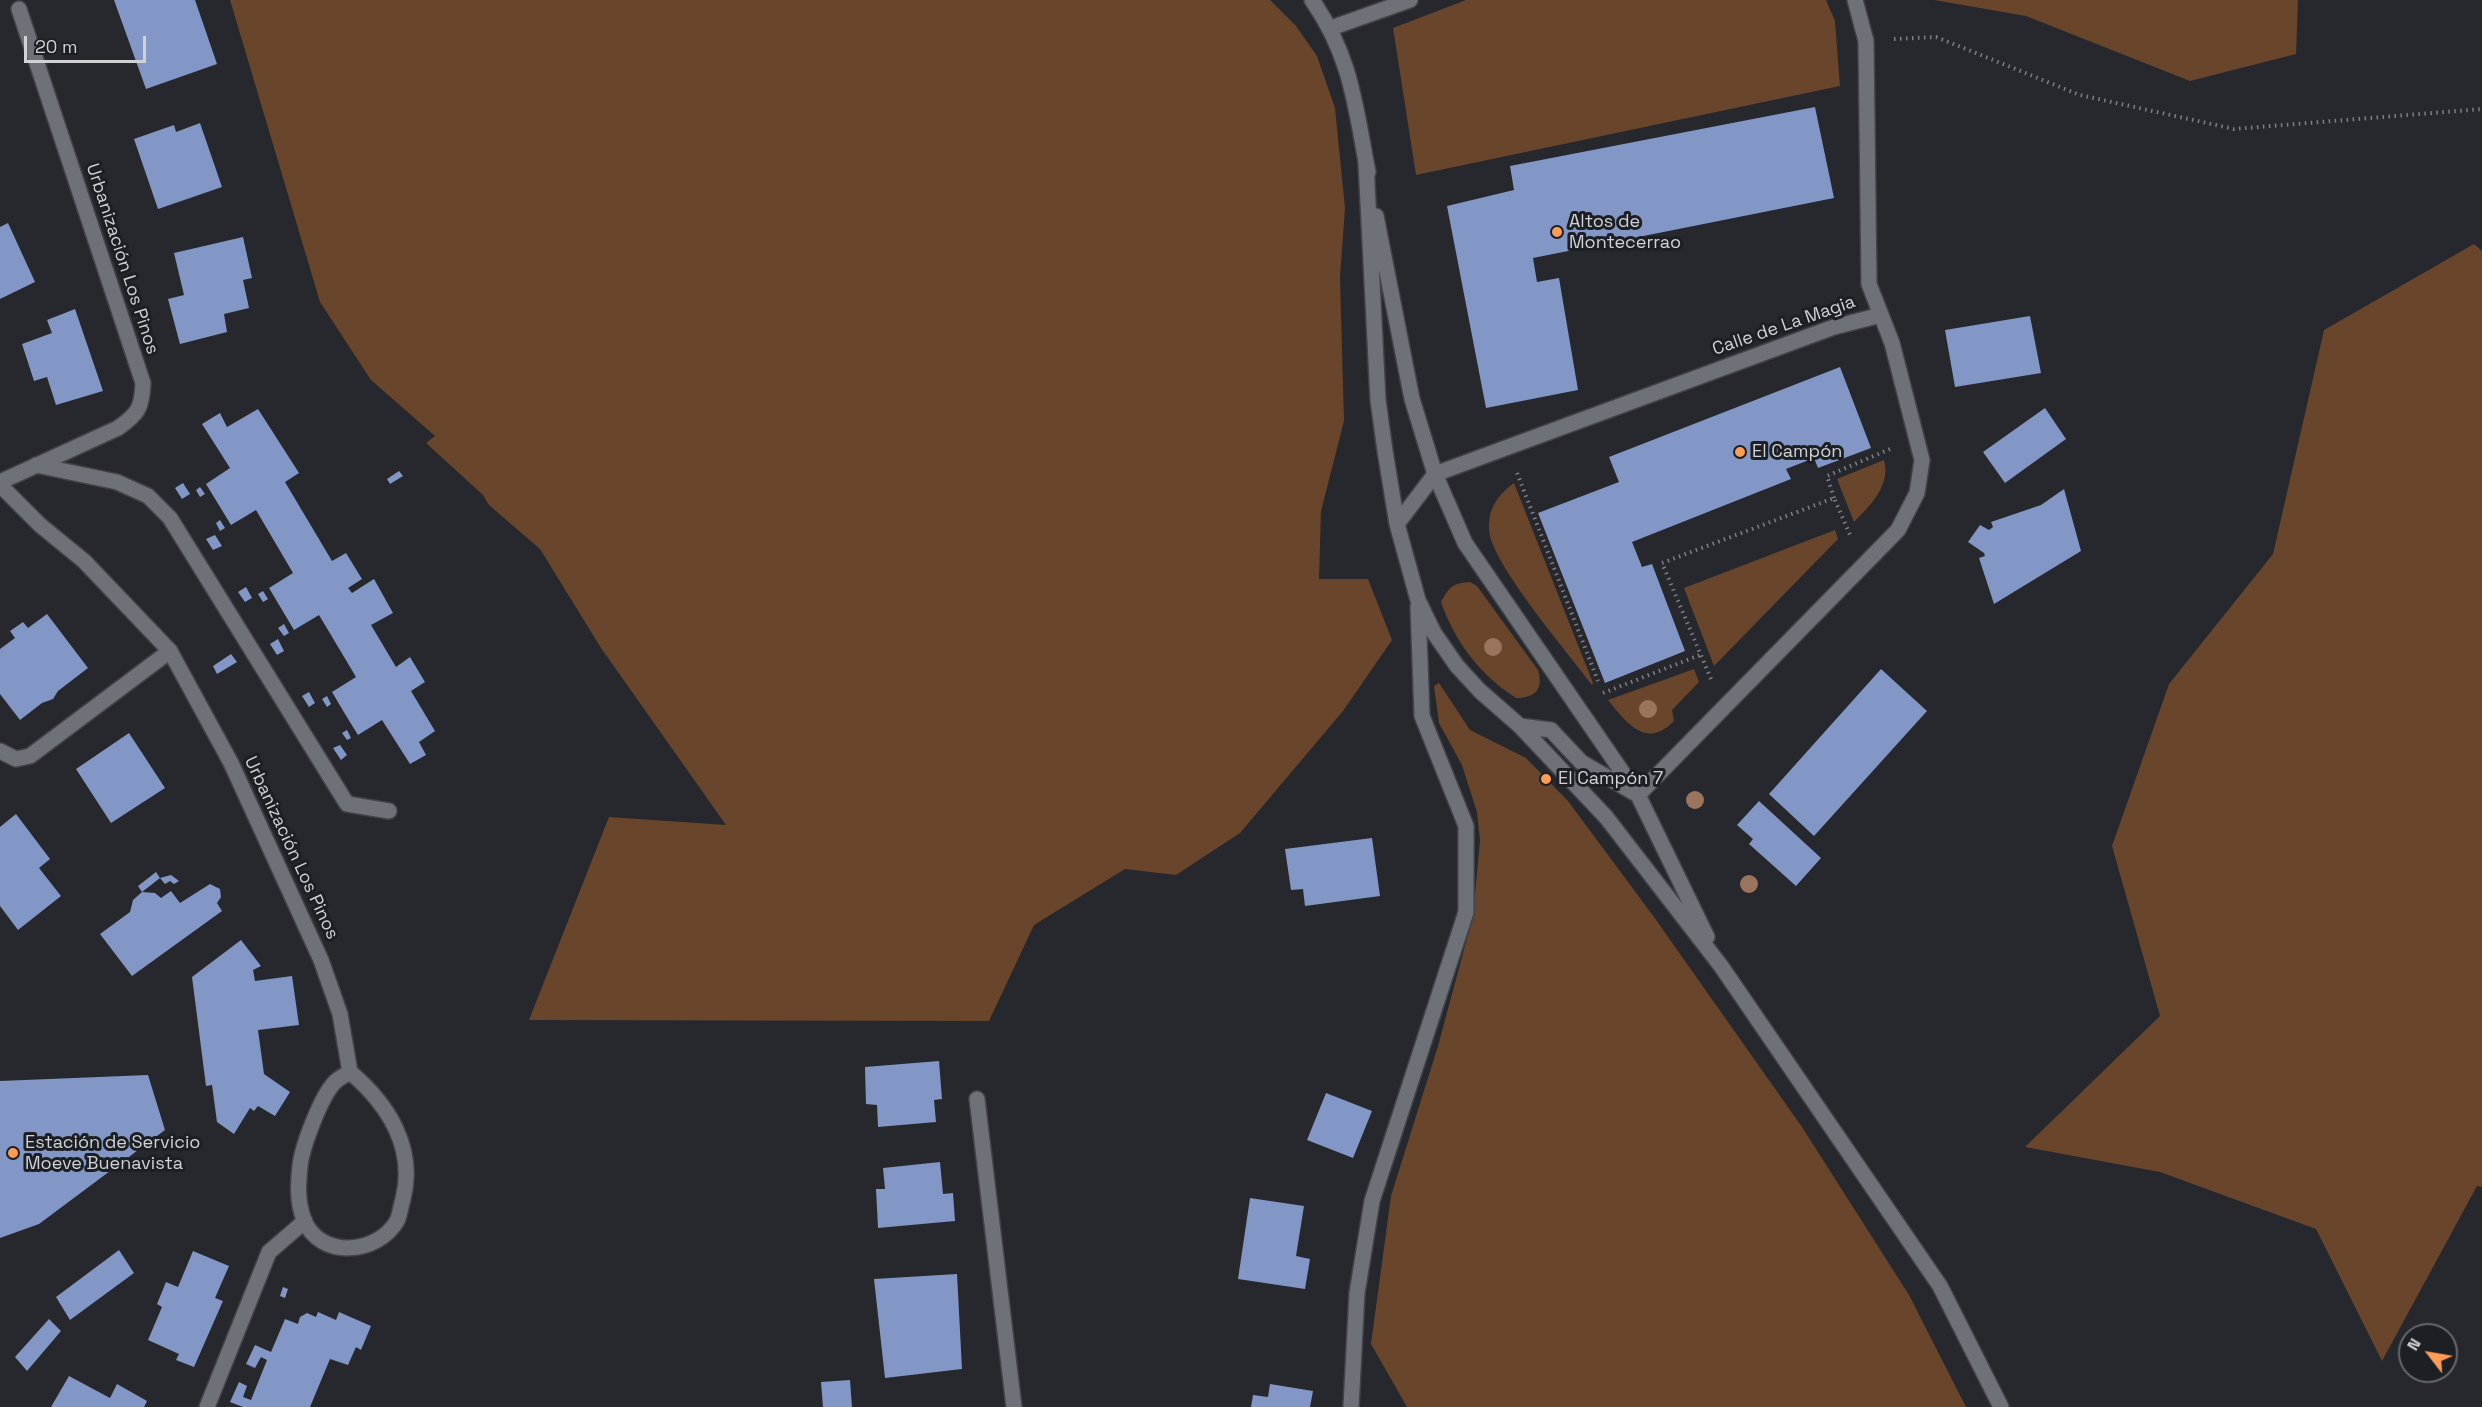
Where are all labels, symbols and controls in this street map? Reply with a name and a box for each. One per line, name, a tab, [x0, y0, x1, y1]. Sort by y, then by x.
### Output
scale bar	[27, 24, 148, 62]
text: 20 m	[35, 35, 78, 58]
street label: Urbanización Los Pinos	[81, 161, 163, 357]
place label: Altos de Montecerrao	[1569, 211, 1681, 254]
marker: Altos de Montecerrao	[1550, 225, 1564, 239]
street label: Calle de La Magia	[1710, 291, 1858, 361]
place label: El Campón	[1752, 441, 1842, 463]
marker: El Campón	[1733, 445, 1747, 459]
street label: Urbanización Los Pinos	[239, 753, 343, 943]
place label: El Campón 7	[1558, 768, 1663, 790]
marker: El Campón 7	[1539, 772, 1553, 786]
place label: Estación de Servicio Moeve Buenavista	[25, 1132, 200, 1174]
marker: Estación de Servicio Moeve Buenavista	[6, 1146, 20, 1160]
north arrow	[2398, 1323, 2458, 1383]
text: N	[2402, 1335, 2426, 1355]

